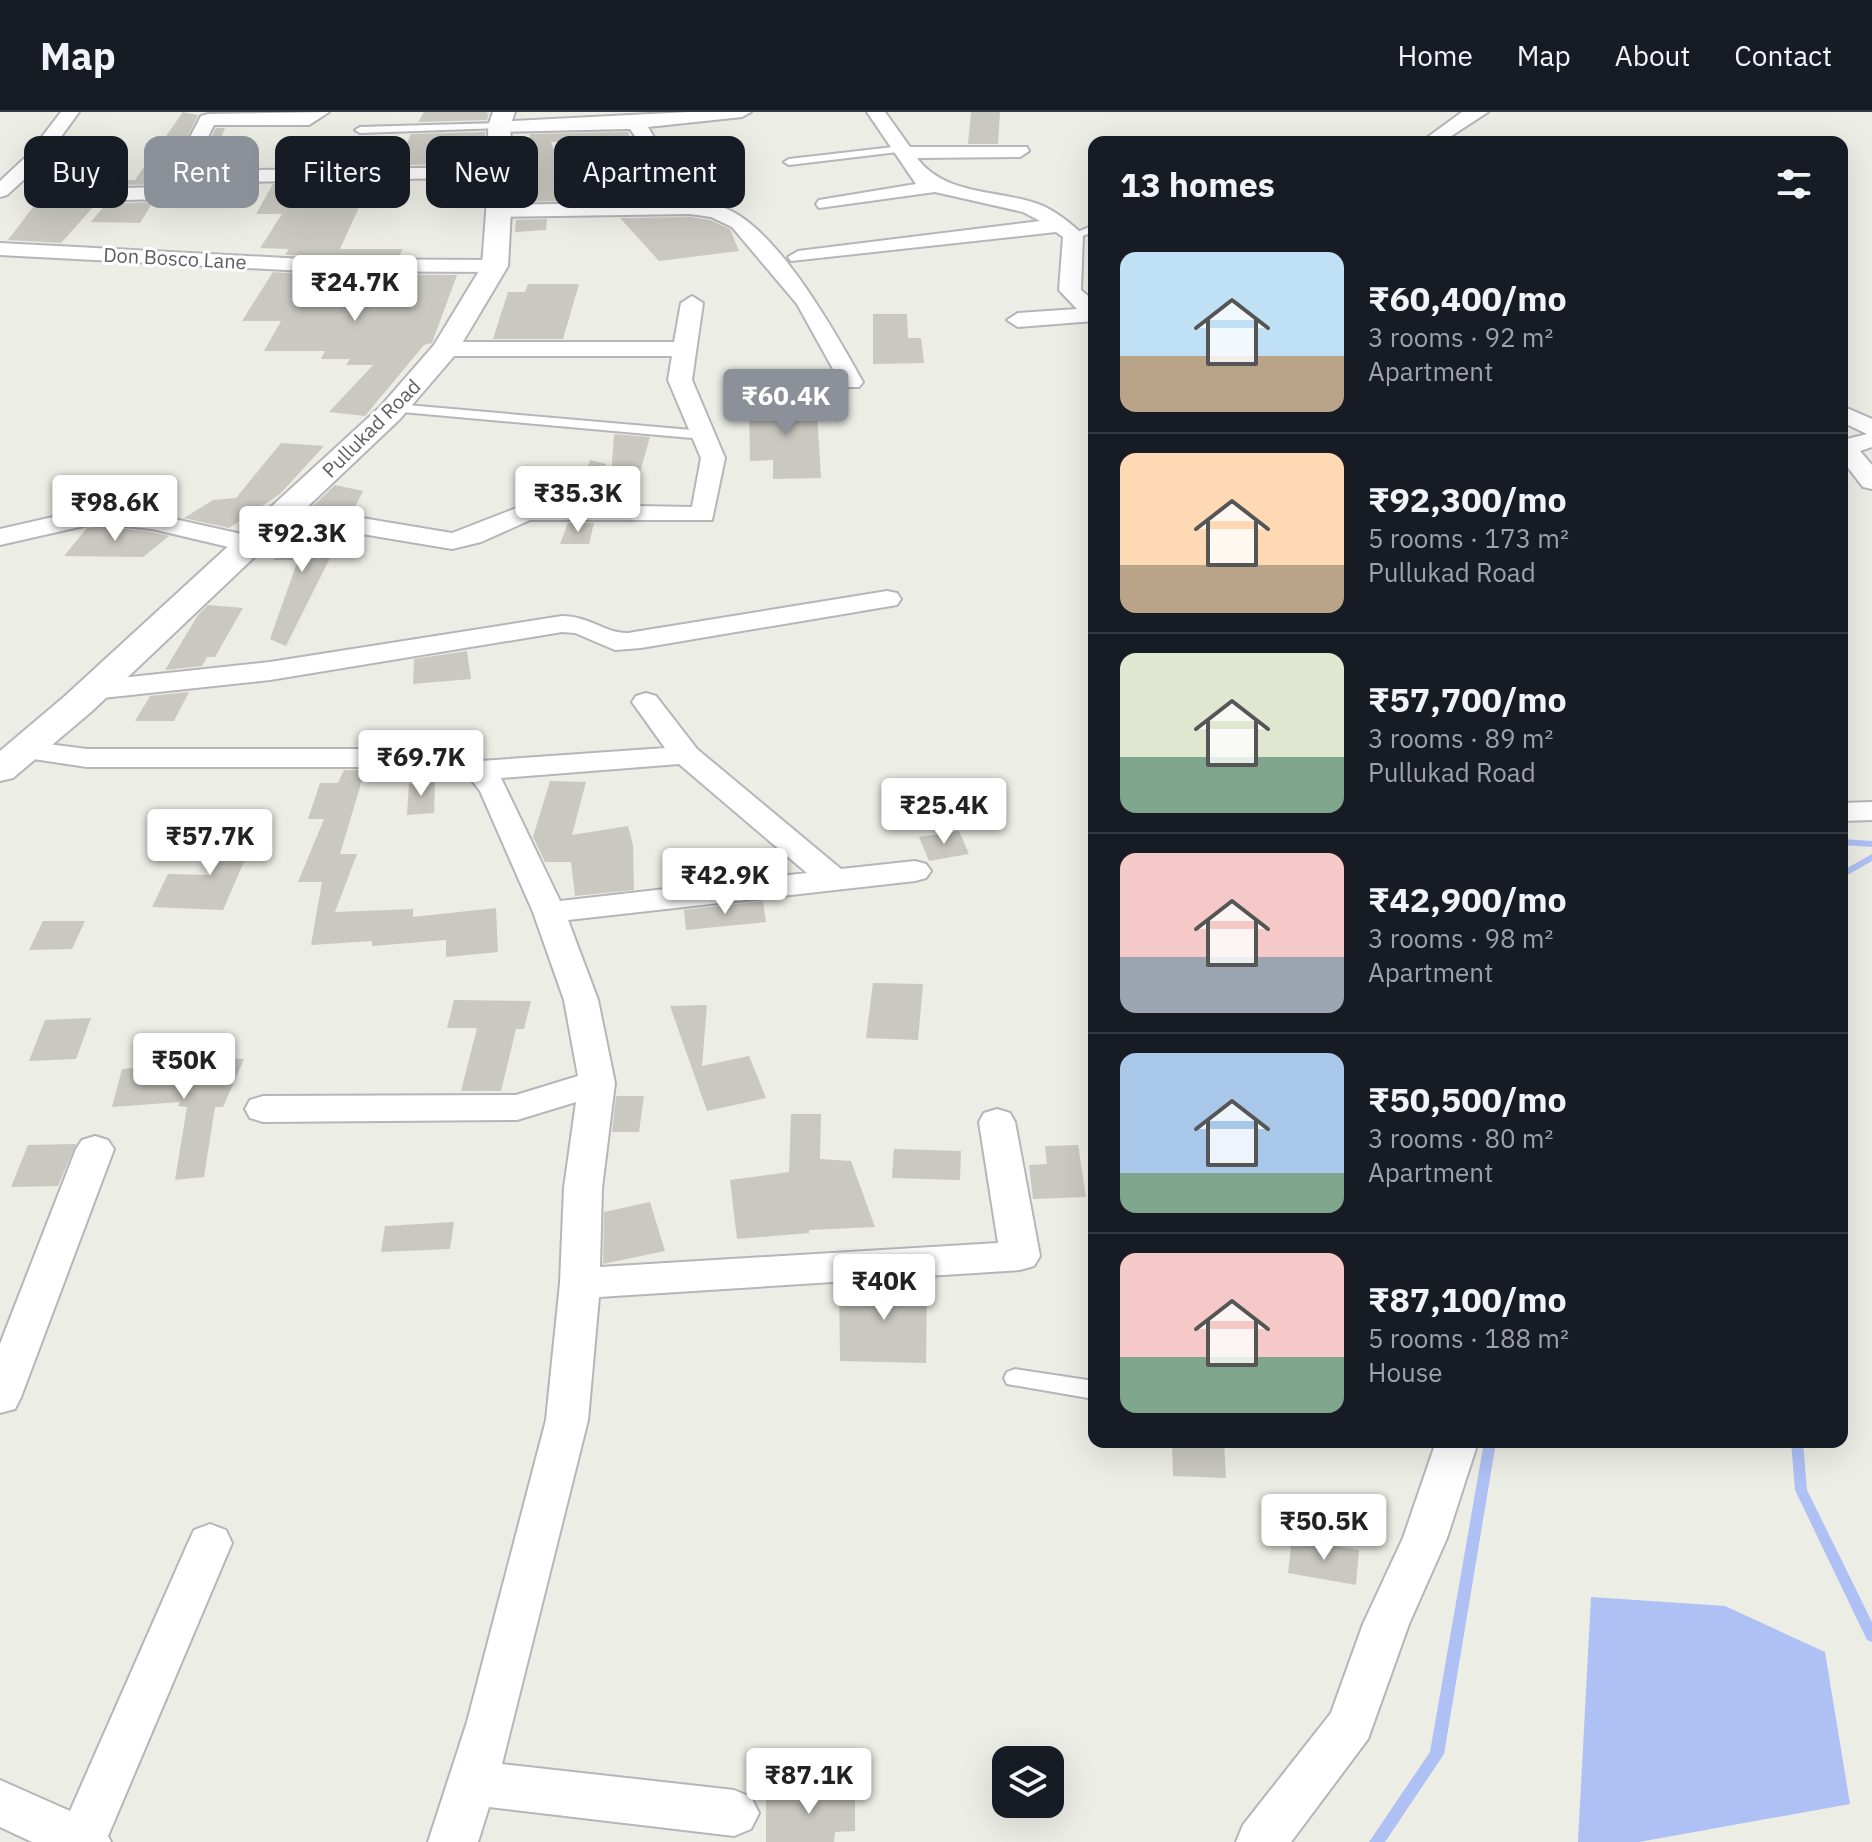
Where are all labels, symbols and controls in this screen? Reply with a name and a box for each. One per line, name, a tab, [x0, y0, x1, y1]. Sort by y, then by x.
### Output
text: Map	[40, 31, 116, 80]
text: Home	[1397, 37, 1473, 74]
text: Map	[1517, 37, 1571, 74]
text: About	[1615, 37, 1690, 74]
text: Contact	[1734, 37, 1832, 74]
chip: Buy	[24, 136, 128, 208]
chip: Rent	[144, 136, 259, 208]
chip: Filters	[275, 136, 410, 208]
chip: New	[426, 136, 538, 208]
chip: Apartment	[554, 136, 745, 208]
text: 13 homes	[1120, 162, 1275, 206]
icon: filters	[1772, 162, 1816, 206]
street label: Don Bosco Lane	[103, 241, 247, 275]
pin: ₹24.7K	[290, 255, 420, 323]
text: ₹24.7K	[310, 264, 400, 298]
text: ₹60,400/mo	[1368, 276, 1567, 320]
icon: home	[1184, 284, 1280, 380]
text: 3 rooms · 92 m²	[1368, 320, 1553, 354]
text: Apartment	[1368, 354, 1493, 388]
pin: ₹60.4K	[721, 369, 851, 437]
street label: Pullukad Road	[316, 373, 426, 483]
text: ₹60.4K	[741, 378, 831, 412]
pin: ₹35.3K	[513, 466, 643, 534]
pin: ₹98.6K	[50, 475, 180, 543]
text: ₹35.3K	[533, 475, 623, 509]
text: ₹92,300/mo	[1368, 477, 1567, 521]
text: ₹98.6K	[70, 484, 160, 518]
icon: home	[1184, 485, 1280, 581]
pin: ₹92.3K	[237, 506, 367, 574]
text: ₹92.3K	[257, 515, 347, 549]
text: 5 rooms · 173 m²	[1368, 521, 1569, 555]
text: Pullukad Road	[1368, 555, 1536, 589]
text: ₹57,700/mo	[1368, 677, 1567, 721]
icon: home	[1184, 685, 1280, 781]
text: 3 rooms · 89 m²	[1368, 721, 1553, 755]
pin: ₹69.7K	[356, 730, 486, 798]
text: ₹69.7K	[376, 739, 466, 773]
text: Pullukad Road	[1368, 755, 1536, 789]
pin: ₹25.4K	[879, 778, 1009, 846]
text: ₹25.4K	[899, 787, 989, 821]
pin: ₹57.7K	[145, 809, 275, 877]
text: ₹57.7K	[165, 818, 255, 852]
pin: ₹42.9K	[660, 848, 790, 916]
text: ₹42.9K	[680, 857, 770, 891]
text: ₹42,900/mo	[1368, 877, 1567, 921]
icon: home	[1184, 885, 1280, 981]
text: 3 rooms · 98 m²	[1368, 921, 1553, 955]
text: Apartment	[1368, 955, 1493, 989]
pin: ₹50K	[137, 1033, 231, 1101]
text: ₹50K	[151, 1042, 217, 1076]
text: ₹50,500/mo	[1368, 1077, 1567, 1121]
icon: home	[1184, 1085, 1280, 1181]
text: 3 rooms · 80 m²	[1368, 1121, 1553, 1155]
text: Apartment	[1368, 1155, 1493, 1189]
pin: ₹40K	[837, 1254, 931, 1322]
text: ₹40K	[851, 1263, 917, 1297]
text: ₹87,100/mo	[1368, 1277, 1567, 1321]
icon: home	[1184, 1285, 1280, 1381]
text: 5 rooms · 188 m²	[1368, 1321, 1569, 1355]
text: House	[1368, 1355, 1443, 1389]
pin: ₹50.5K	[1259, 1494, 1389, 1562]
text: ₹50.5K	[1279, 1503, 1369, 1537]
map controls	[992, 1746, 1064, 1818]
button: layers	[992, 1746, 1064, 1818]
pin: ₹87.1K	[744, 1748, 874, 1816]
text: ₹87.1K	[764, 1757, 854, 1791]

